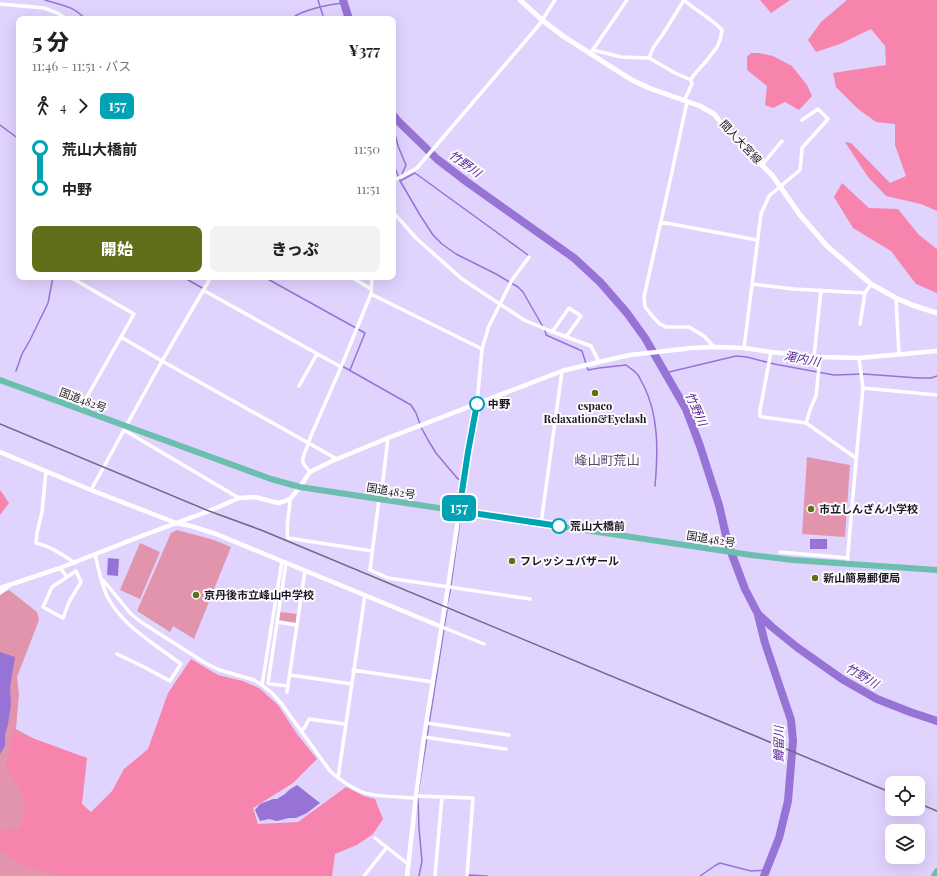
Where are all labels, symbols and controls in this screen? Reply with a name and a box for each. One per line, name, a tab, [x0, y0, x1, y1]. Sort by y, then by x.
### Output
text: 5 分	[32, 26, 69, 56]
text: ¥377	[349, 40, 380, 60]
text: 11:46 – 11:51 · バス	[32, 57, 131, 74]
icon: walk	[32, 95, 54, 117]
icon: forward	[72, 95, 94, 117]
text: 157	[108, 96, 126, 115]
text: 4	[60, 98, 66, 115]
street label: 間人大宮線	[717, 116, 766, 167]
text: 荒山大橋前	[62, 139, 137, 159]
text: 11:50	[354, 140, 380, 157]
water label: 竹野川	[446, 146, 486, 181]
text: 中野	[62, 179, 92, 199]
text: 11:51	[357, 180, 380, 197]
button: 開始	[32, 226, 202, 272]
button: きっぷ	[210, 226, 380, 272]
water label: 滝内川	[783, 347, 823, 370]
street label: 国道482号	[57, 384, 109, 415]
marker: espaco Relaxation&Eyelash	[590, 388, 600, 398]
water label: 竹野川	[682, 389, 712, 430]
marker: 中野	[469, 396, 485, 412]
place label: 中野	[488, 396, 511, 411]
place label: espaco Relaxation&Eyelash	[544, 398, 647, 426]
district label: 峰山町荒山	[574, 451, 640, 468]
street label: 国道482号	[365, 479, 417, 502]
line badge: 157	[436, 495, 482, 521]
text: 157	[450, 498, 468, 517]
place label: 市立しんざん小学校	[819, 501, 918, 516]
marker: 市立しんざん小学校	[806, 504, 816, 514]
marker: 荒山大橋前	[551, 518, 567, 534]
place label: 荒山大橋前	[570, 518, 625, 533]
street label: 国道482号	[685, 527, 737, 550]
place label: フレッシュバザール	[520, 553, 619, 568]
marker: フレッシュバザール	[507, 556, 517, 566]
place label: 新山簡易郵便局	[823, 570, 900, 585]
marker: 新山簡易郵便局	[810, 573, 820, 583]
place label: 京丹後市立峰山中学校	[204, 587, 314, 602]
marker: 京丹後市立峰山中学校	[191, 590, 201, 600]
water label: 竹野川	[843, 659, 884, 692]
water label: 鱒留川	[770, 724, 786, 762]
map controls	[885, 776, 925, 864]
button: locate	[885, 776, 925, 816]
button: layers	[885, 824, 925, 864]

